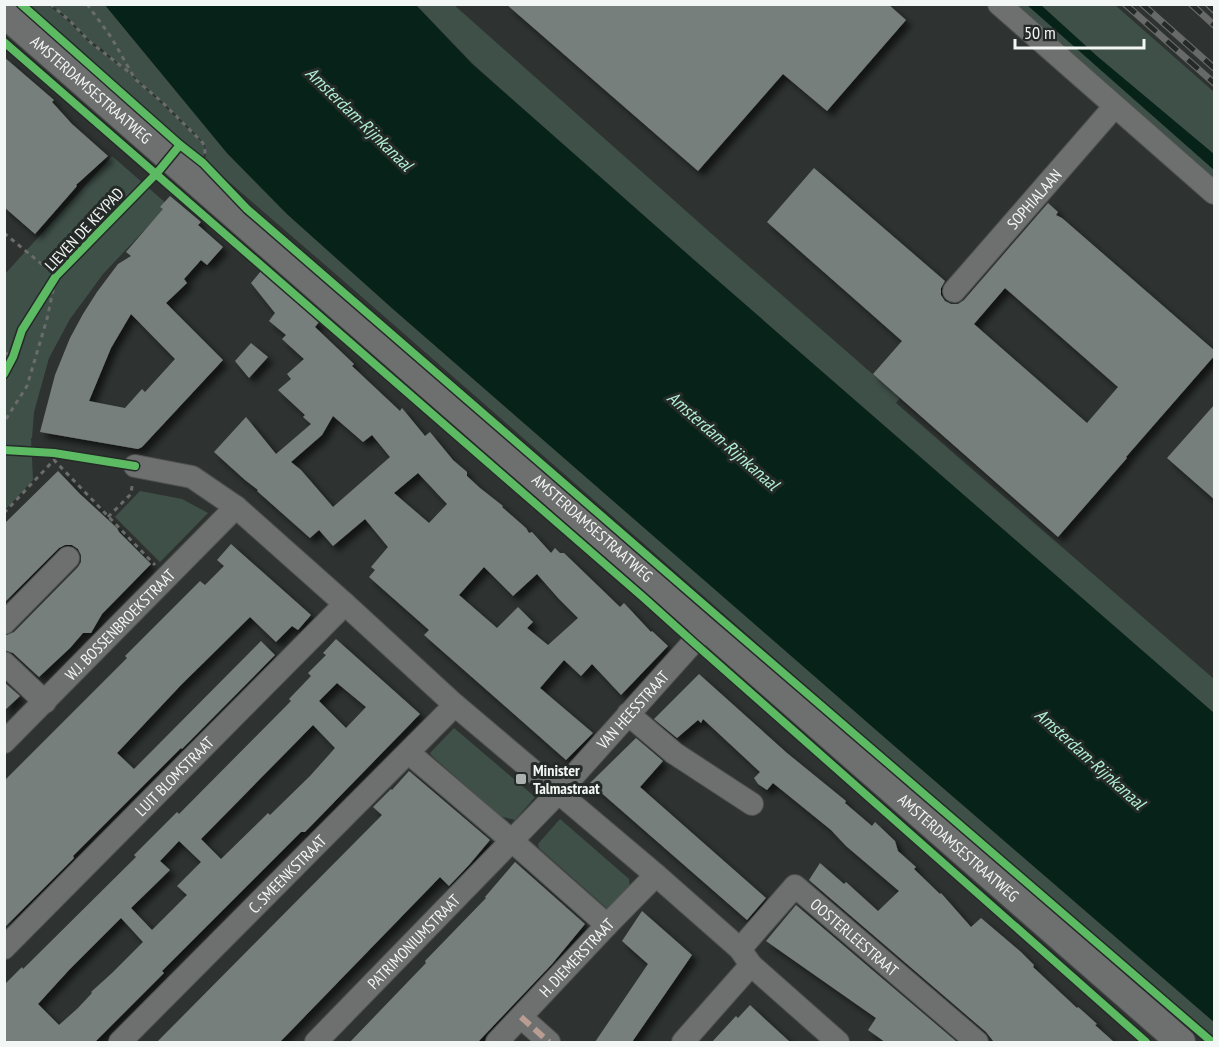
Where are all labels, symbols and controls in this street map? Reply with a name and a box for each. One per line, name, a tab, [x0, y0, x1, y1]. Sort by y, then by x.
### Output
scale bar	[1015, 12, 1144, 50]
text: 50 m	[1024, 21, 1056, 44]
street label: AMSTERDAMSESTRAATWEG	[27, 31, 156, 148]
water label: Amsterdam-Rijnkanaal	[301, 62, 419, 177]
street label: SOPHIALAAN	[1002, 165, 1066, 233]
street label: LIEVEN DE KEYPAD	[40, 183, 128, 275]
water label: Amsterdam-Rijnkanaal	[663, 386, 785, 497]
street label: AMSTERDAMSESTRAATWEG	[528, 469, 657, 586]
street label: W.J. BOSSENBROEKSTRAAT	[61, 565, 179, 684]
street label: VAN HEESSTRAAT	[592, 667, 673, 754]
water label: Amsterdam-Rijnkanaal	[1030, 703, 1152, 815]
street label: LUIT BLOMSTRAAT	[131, 732, 218, 820]
place label: Minister Talmastraat	[533, 760, 600, 798]
marker: Minister Talmastraat	[514, 772, 528, 786]
street label: AMSTERDAMSESTRAATWEG	[894, 789, 1023, 906]
street label: C. SMEENKSTRAAT	[244, 830, 330, 917]
street label: PATRIMONIUMSTRAAT	[363, 890, 464, 993]
street label: OOSTERLEESTRAAT	[806, 894, 903, 980]
street label: H. DIEMERSTRAAT	[535, 914, 618, 1001]

